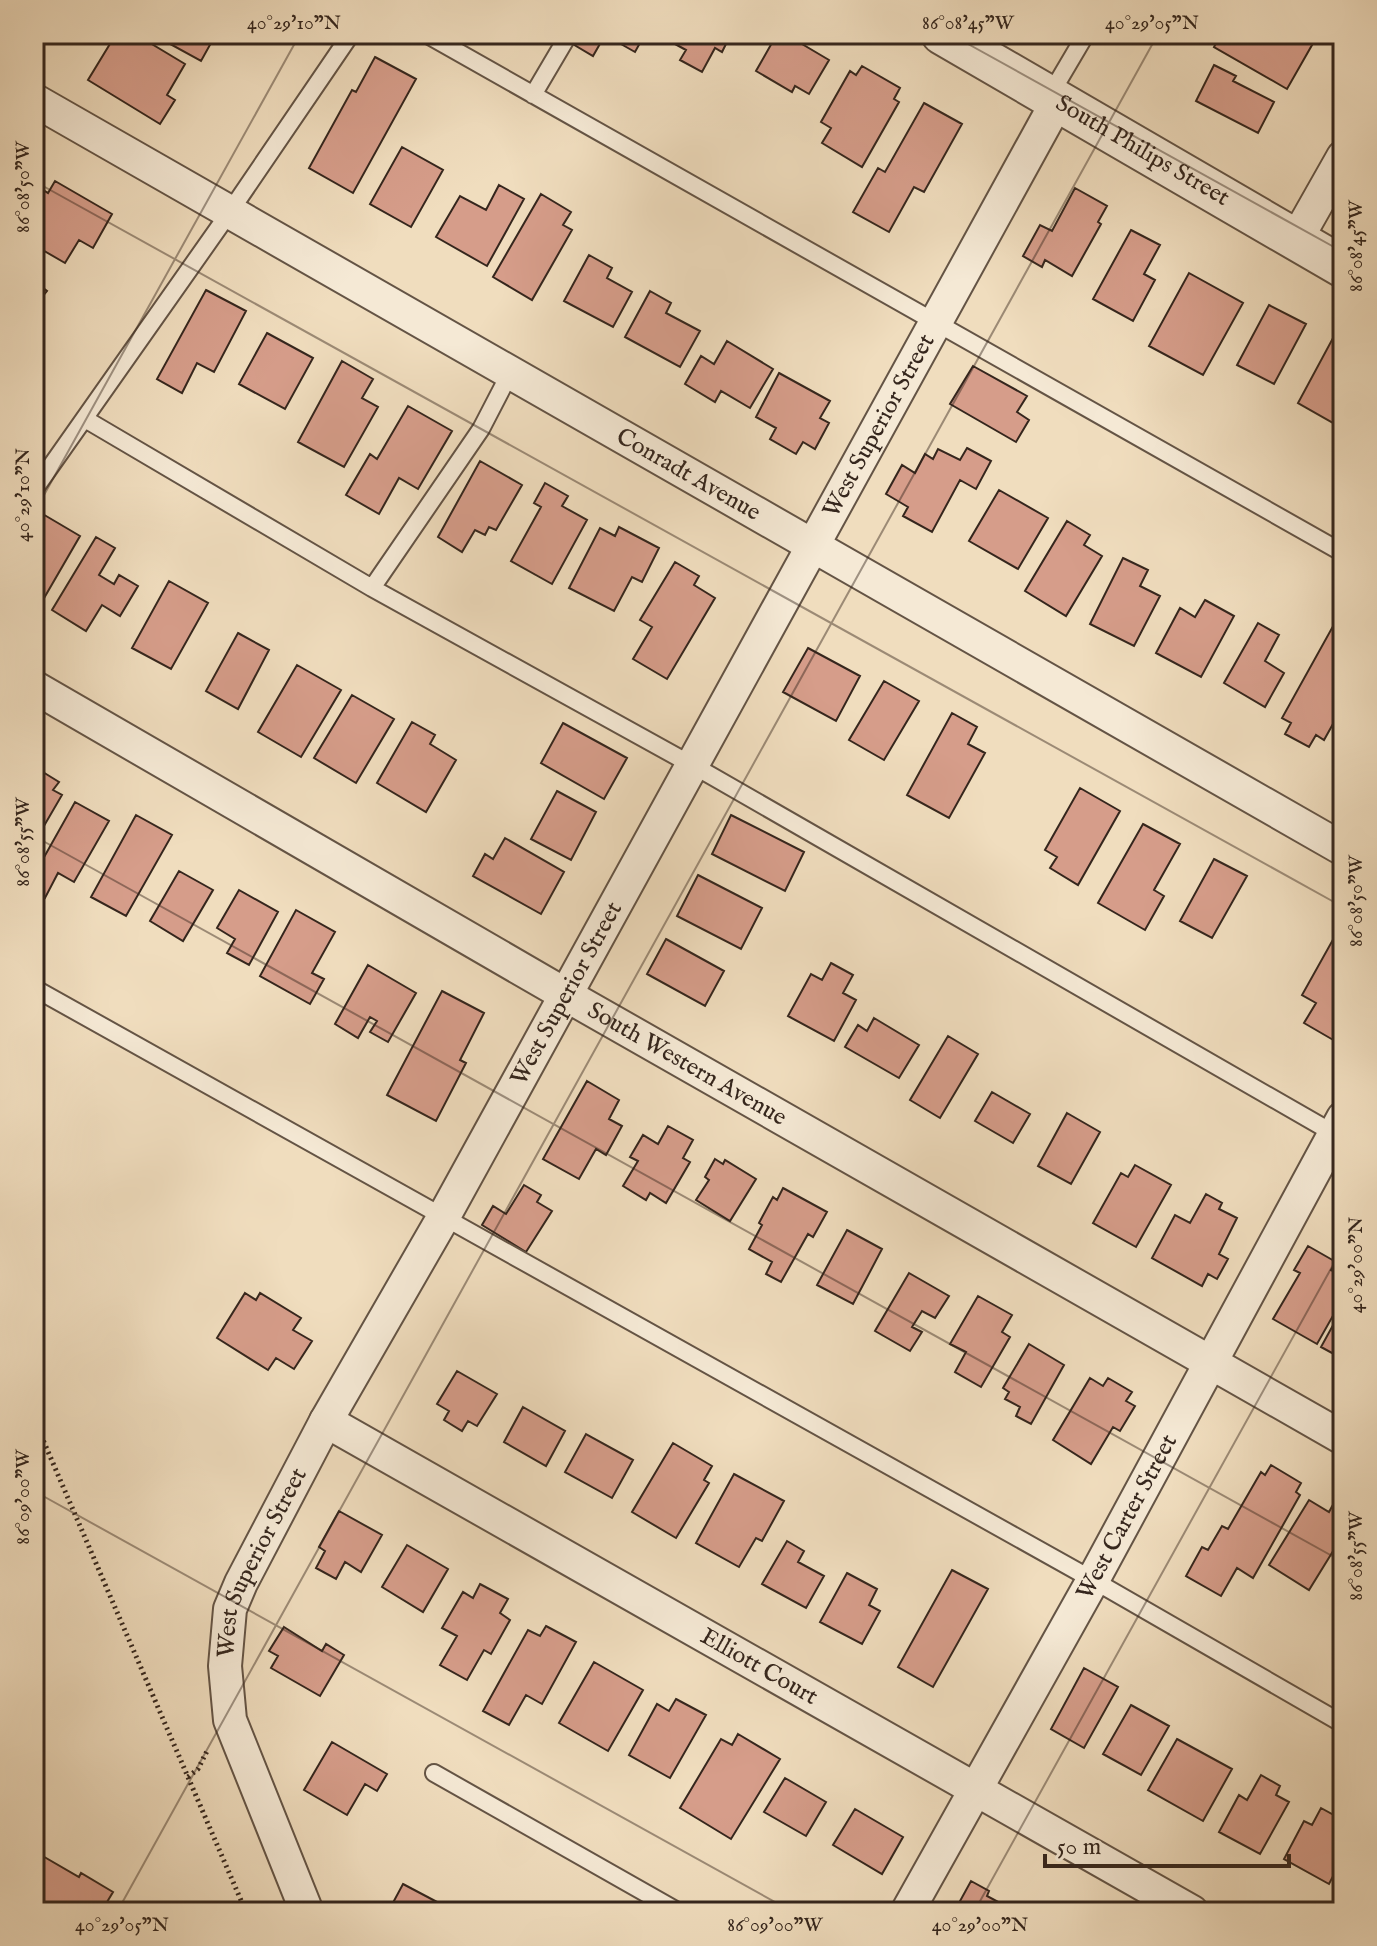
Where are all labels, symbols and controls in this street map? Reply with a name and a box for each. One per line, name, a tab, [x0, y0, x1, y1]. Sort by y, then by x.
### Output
text: 40°29'10"N	[247, 11, 341, 36]
text: 86°08'45"W	[922, 11, 1015, 36]
text: 40°29'05"N	[1105, 11, 1199, 36]
street label: South Philips Street	[1050, 88, 1235, 213]
text: 86°08'50"W	[11, 140, 36, 233]
text: 86°08'45"W	[1344, 199, 1369, 292]
street label: West Superior Street	[816, 328, 942, 523]
street label: Conradt Avenue	[611, 421, 766, 528]
text: 40°29'10"N	[11, 448, 36, 542]
text: 86°08'55"W	[11, 796, 36, 887]
text: 86°08'50"W	[1344, 854, 1369, 947]
street label: West Superior Street	[503, 896, 630, 1091]
street label: South Western Avenue	[582, 995, 792, 1133]
text: 40°29'00"N	[1344, 1217, 1369, 1313]
street label: West Carter Street	[1069, 1429, 1184, 1605]
text: 86°09'00"W	[11, 1448, 36, 1545]
street label: West Superior Street	[210, 1462, 314, 1659]
text: 86°08'55"W	[1344, 1510, 1369, 1601]
street label: Elliott Court	[695, 1621, 824, 1712]
scale bar	[1045, 1818, 1289, 1868]
text: 50 m	[1057, 1832, 1101, 1863]
text: 40°29'05"N	[75, 1913, 169, 1938]
text: 86°09'00"W	[727, 1913, 824, 1938]
text: 40°29'00"N	[932, 1913, 1028, 1938]

